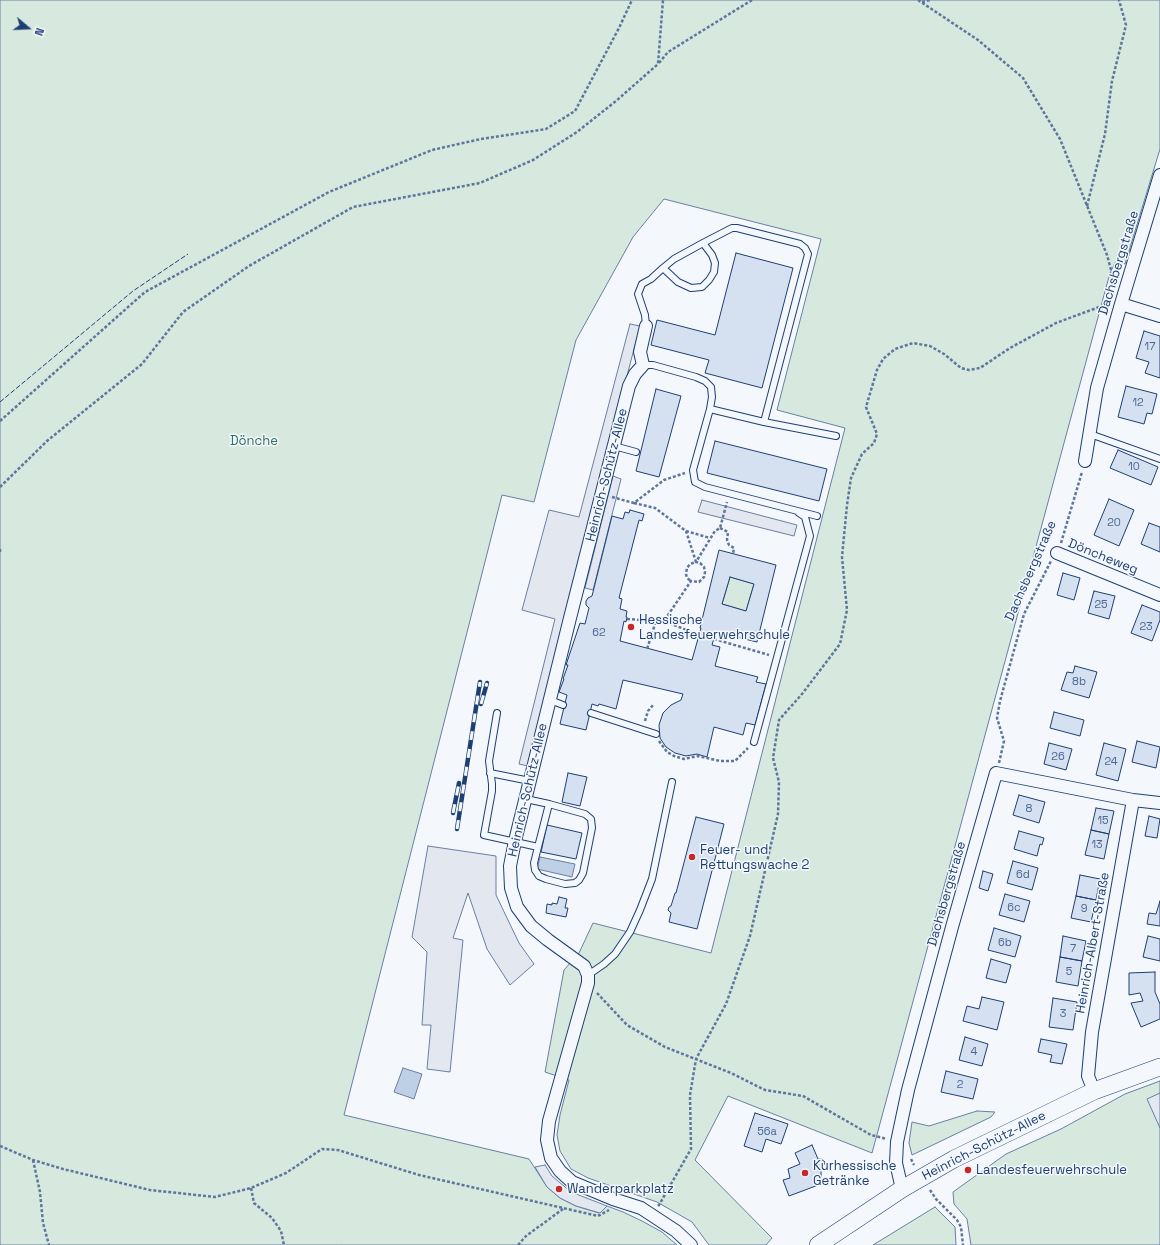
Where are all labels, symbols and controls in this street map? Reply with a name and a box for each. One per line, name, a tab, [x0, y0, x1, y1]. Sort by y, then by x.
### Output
north arrow	[8, 8, 48, 48]
text: N	[32, 26, 47, 38]
street label: Dachsbergstraße	[1096, 209, 1142, 317]
house number: 17	[1145, 340, 1155, 354]
house number: 12	[1132, 396, 1144, 410]
street label: Heinrich-Schütz-Allee	[583, 407, 631, 543]
park label: Dönche	[230, 433, 278, 449]
house number: 10	[1128, 460, 1140, 474]
house number: 20	[1107, 516, 1121, 530]
street label: Dachsbergstraße	[1002, 518, 1060, 624]
street label: Döncheweg	[1066, 536, 1140, 578]
house number: 25	[1094, 598, 1108, 612]
place label: Hessische Landesfeuerwehrschule	[639, 612, 790, 643]
house number: 23	[1139, 620, 1153, 634]
marker: Hessische Landesfeuerwehrschule	[626, 622, 636, 632]
house number: 62	[592, 626, 606, 640]
house number: 8b	[1072, 675, 1086, 689]
street label: Heinrich-Schütz-Allee	[505, 722, 551, 858]
house number: 26	[1051, 750, 1065, 764]
house number: 24	[1104, 755, 1118, 769]
house number: 8	[1026, 802, 1032, 816]
house number: 15	[1097, 814, 1109, 828]
house number: 13	[1091, 838, 1103, 852]
street label: Dachsbergstraße	[925, 840, 969, 948]
place label: Feuer- und Rettungswache 2	[700, 842, 809, 873]
marker: Feuer- und Rettungswache 2	[687, 852, 697, 862]
house number: 6d	[1016, 868, 1030, 882]
street label: Heinrich-Albert-Straße	[1073, 871, 1113, 1015]
house number: 6c	[1007, 901, 1021, 915]
house number: 9	[1081, 902, 1087, 916]
house number: 6b	[998, 936, 1012, 950]
house number: 7	[1070, 942, 1076, 956]
house number: 5	[1066, 965, 1072, 979]
house number: 3	[1060, 1007, 1066, 1021]
house number: 4	[971, 1045, 977, 1059]
house number: 2	[957, 1078, 963, 1092]
street label: Heinrich-Schütz-Allee	[920, 1108, 1048, 1184]
house number: 56a	[757, 1125, 777, 1139]
place label: Kurhessische Getränke	[813, 1158, 897, 1189]
place label: Landesfeuerwehrschule	[976, 1162, 1127, 1178]
marker: Landesfeuerwehrschule	[963, 1165, 973, 1175]
marker: Kurhessische Getränke	[800, 1168, 810, 1178]
place label: Wanderparkplatz	[567, 1181, 674, 1197]
marker: Wanderparkplatz	[554, 1184, 564, 1194]

